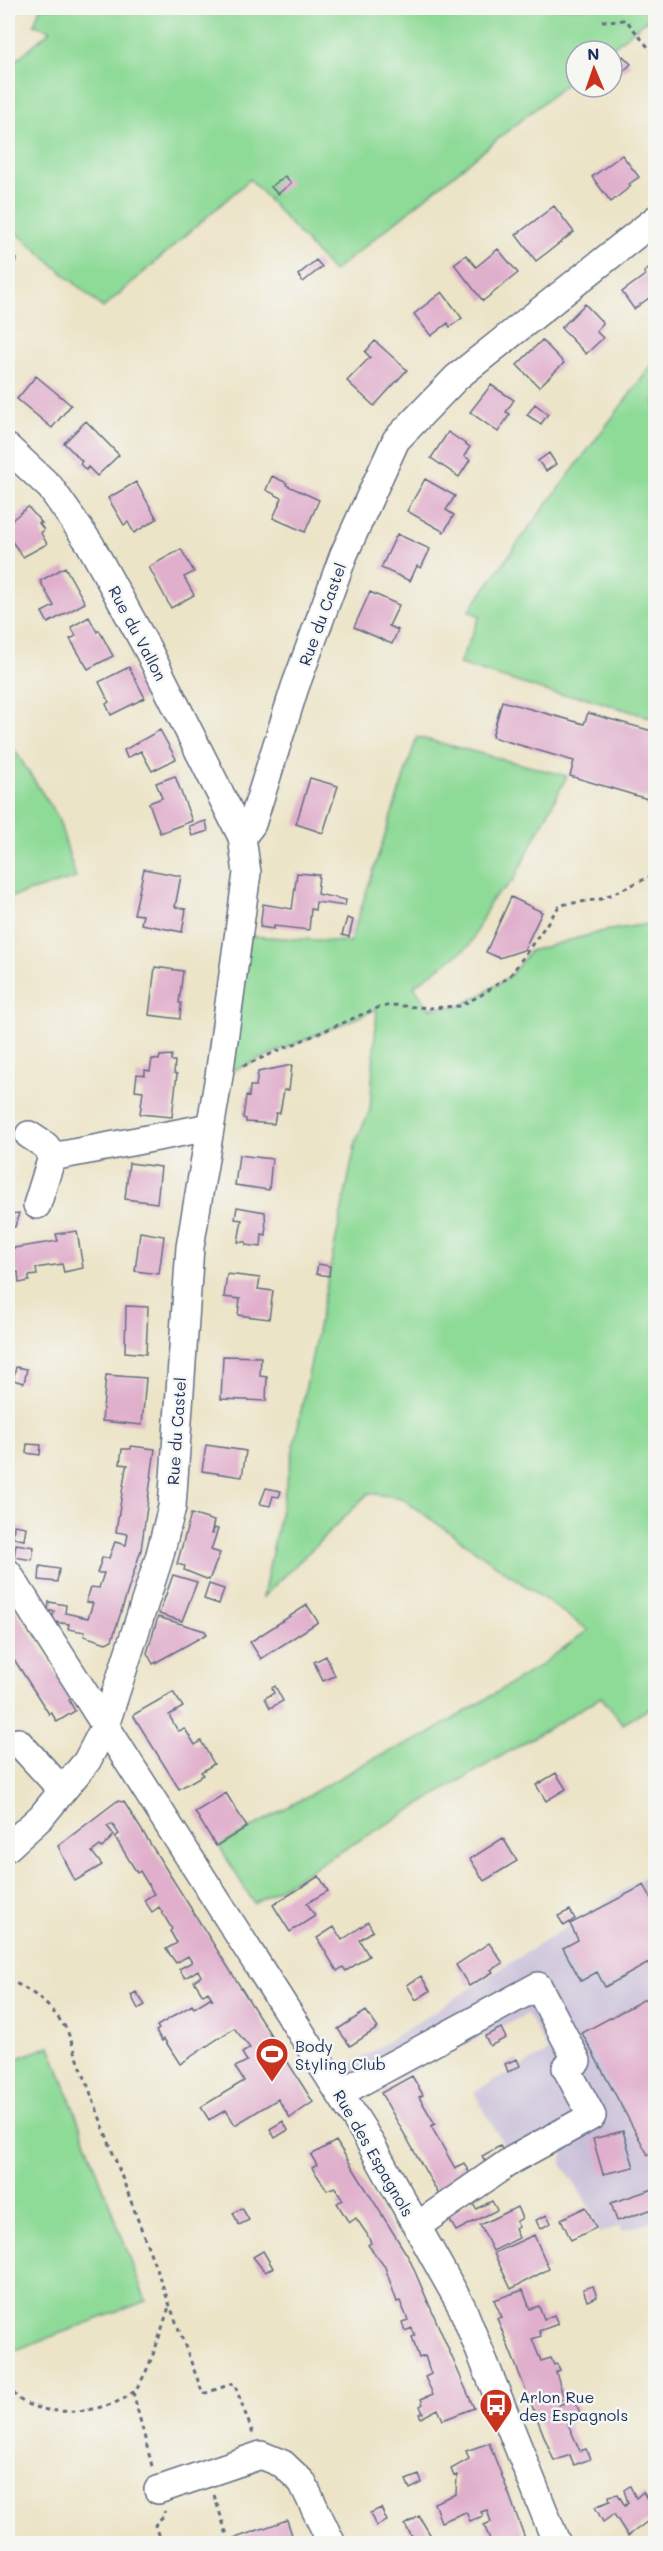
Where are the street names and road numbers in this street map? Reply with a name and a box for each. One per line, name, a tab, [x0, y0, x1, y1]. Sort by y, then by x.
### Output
street label: Rue du Castel	[294, 560, 350, 668]
street label: Rue du Vallon	[104, 582, 172, 684]
street label: Rue du Castel	[162, 1376, 190, 1486]
street label: Rue des Espagnols	[329, 2086, 419, 2220]

